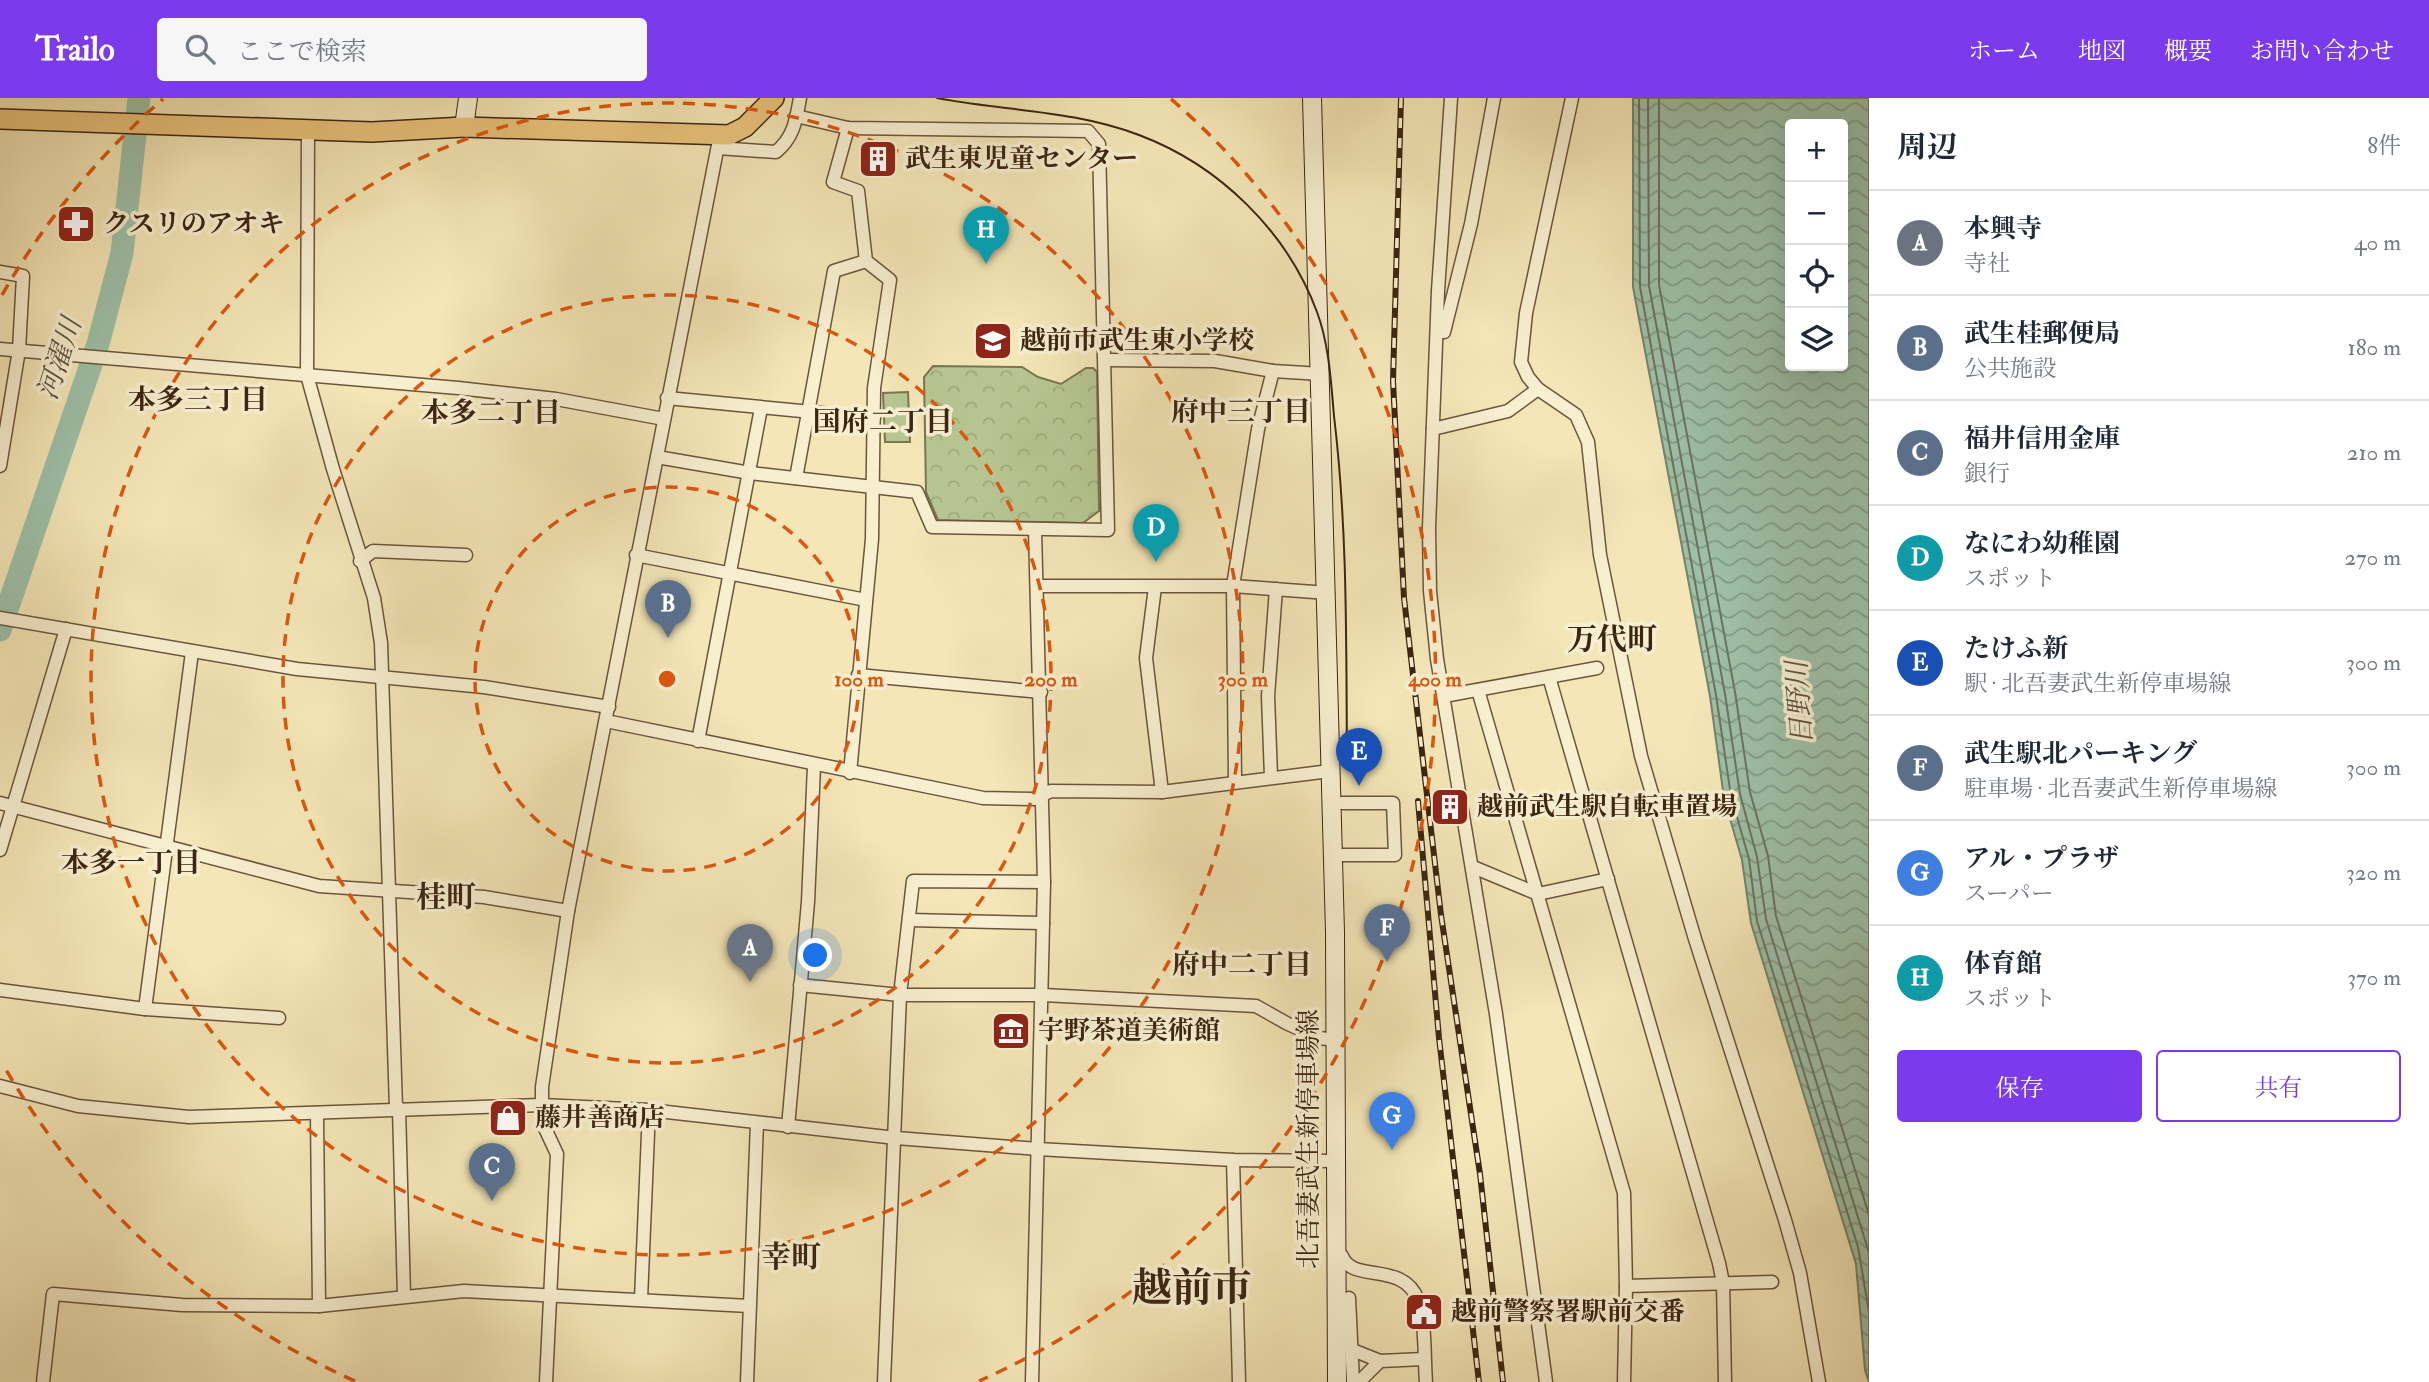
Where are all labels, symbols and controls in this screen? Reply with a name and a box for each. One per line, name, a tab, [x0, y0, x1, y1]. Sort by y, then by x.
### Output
search box	[157, 18, 647, 81]
text: Trailo	[35, 29, 115, 70]
icon: search	[181, 30, 219, 68]
text: ここで検索	[237, 36, 367, 68]
text: ホーム	[1968, 36, 2040, 67]
text: 地図	[2078, 36, 2126, 67]
text: 概要	[2164, 36, 2212, 67]
text: お問い合わせ	[2250, 36, 2394, 67]
map controls	[1785, 119, 1848, 371]
button: +	[1785, 119, 1848, 182]
text: 周辺	[1897, 129, 1957, 166]
text: 8件	[2367, 131, 2401, 160]
building icon: 武生東児童センター	[857, 138, 899, 180]
place label: 武生東児童センター	[905, 143, 1138, 175]
button: −	[1785, 182, 1848, 245]
pharmacy icon: クスリのアオキ	[55, 203, 97, 245]
pin: H	[963, 206, 1009, 264]
place label: クスリのアオキ	[103, 208, 284, 240]
text: 本興寺	[1964, 213, 2042, 245]
text: A	[1913, 228, 1927, 257]
text: 40 m	[2354, 228, 2401, 257]
button: locate	[1785, 245, 1848, 308]
text: 寺社	[1964, 249, 2010, 278]
button: layers	[1785, 308, 1848, 371]
water label: 河濯川	[30, 311, 91, 404]
text: 武生桂郵便局	[1964, 318, 2120, 350]
school or university icon: 越前市武生東小学校	[972, 320, 1014, 362]
place label: 越前市武生東小学校	[1020, 325, 1254, 357]
text: B	[1912, 333, 1928, 362]
text: 180 m	[2348, 333, 2401, 362]
text: 公共施設	[1964, 354, 2056, 383]
district label: 本多三丁目	[128, 383, 268, 418]
district label: 府中三丁目	[1171, 395, 1311, 430]
district label: 本多二丁目	[421, 396, 561, 431]
district label: 国府二丁目	[813, 405, 953, 440]
text: 福井信用金庫	[1964, 423, 2120, 455]
text: C	[1912, 438, 1928, 467]
text: 210 m	[2347, 438, 2401, 467]
text: 銀行	[1964, 459, 2010, 488]
pin: D	[1133, 504, 1179, 562]
text: なにわ幼稚園	[1964, 528, 2120, 560]
text: D	[1911, 543, 1929, 572]
text: 270 m	[2344, 543, 2401, 572]
text: スポット	[1964, 564, 2056, 593]
pin: B	[645, 580, 691, 638]
district label: 万代町	[1567, 621, 1657, 658]
text: たけふ新	[1964, 633, 2068, 665]
text: E	[1912, 648, 1928, 677]
text: 300 m	[2346, 648, 2401, 677]
water label: 日野川	[1779, 657, 1820, 746]
text: 100 m	[834, 666, 885, 693]
text: 200 m	[1025, 666, 1078, 693]
text: 300 m	[1218, 666, 1269, 693]
text: 400 m	[1407, 666, 1462, 693]
centre of rings	[655, 667, 679, 691]
text: 駅 · 北吾妻武生新停車場線	[1964, 669, 2231, 698]
pin: E	[1336, 728, 1382, 786]
text: 武生駅北パーキング	[1964, 738, 2197, 770]
text: F	[1913, 753, 1927, 782]
text: 300 m	[2346, 753, 2401, 782]
text: 駐車場 · 北吾妻武生新停車場線	[1964, 774, 2277, 803]
building icon: 越前武生駅自転車置場	[1429, 786, 1471, 828]
place label: 越前武生駅自転車置場	[1477, 791, 1737, 823]
text: アル・プラザ	[1964, 843, 2119, 875]
district label: 本多一丁目	[61, 846, 201, 881]
text: G	[1910, 858, 1930, 887]
text: 320 m	[2346, 858, 2401, 887]
district label: 桂町	[416, 879, 476, 916]
text: スーパー	[1964, 879, 2054, 908]
pin: F	[1364, 904, 1410, 962]
pin: A	[727, 924, 773, 982]
your location	[798, 938, 832, 972]
district label: 府中二丁目	[1172, 948, 1312, 983]
text: 体育館	[1964, 948, 2042, 980]
text: H	[1911, 963, 1929, 992]
text: 370 m	[2347, 963, 2401, 992]
text: スポット	[1964, 984, 2056, 1013]
street label: 北吾妻武生新停車場線	[1293, 1009, 1325, 1269]
museum icon: 宇野茶道美術館	[990, 1010, 1032, 1052]
place label: 宇野茶道美術館	[1038, 1015, 1220, 1047]
button: 保存	[1897, 1050, 2142, 1122]
button: 共有	[2156, 1050, 2401, 1122]
pin: G	[1369, 1092, 1415, 1150]
shop icon: 藤井善商店	[487, 1097, 529, 1139]
place label: 藤井善商店	[535, 1102, 665, 1134]
pin: C	[469, 1143, 515, 1201]
district label: 幸町	[761, 1239, 821, 1276]
district label: 越前市	[1132, 1263, 1252, 1314]
public building icon: 越前警察署駅前交番	[1403, 1291, 1445, 1333]
place label: 越前警察署駅前交番	[1451, 1296, 1685, 1328]

